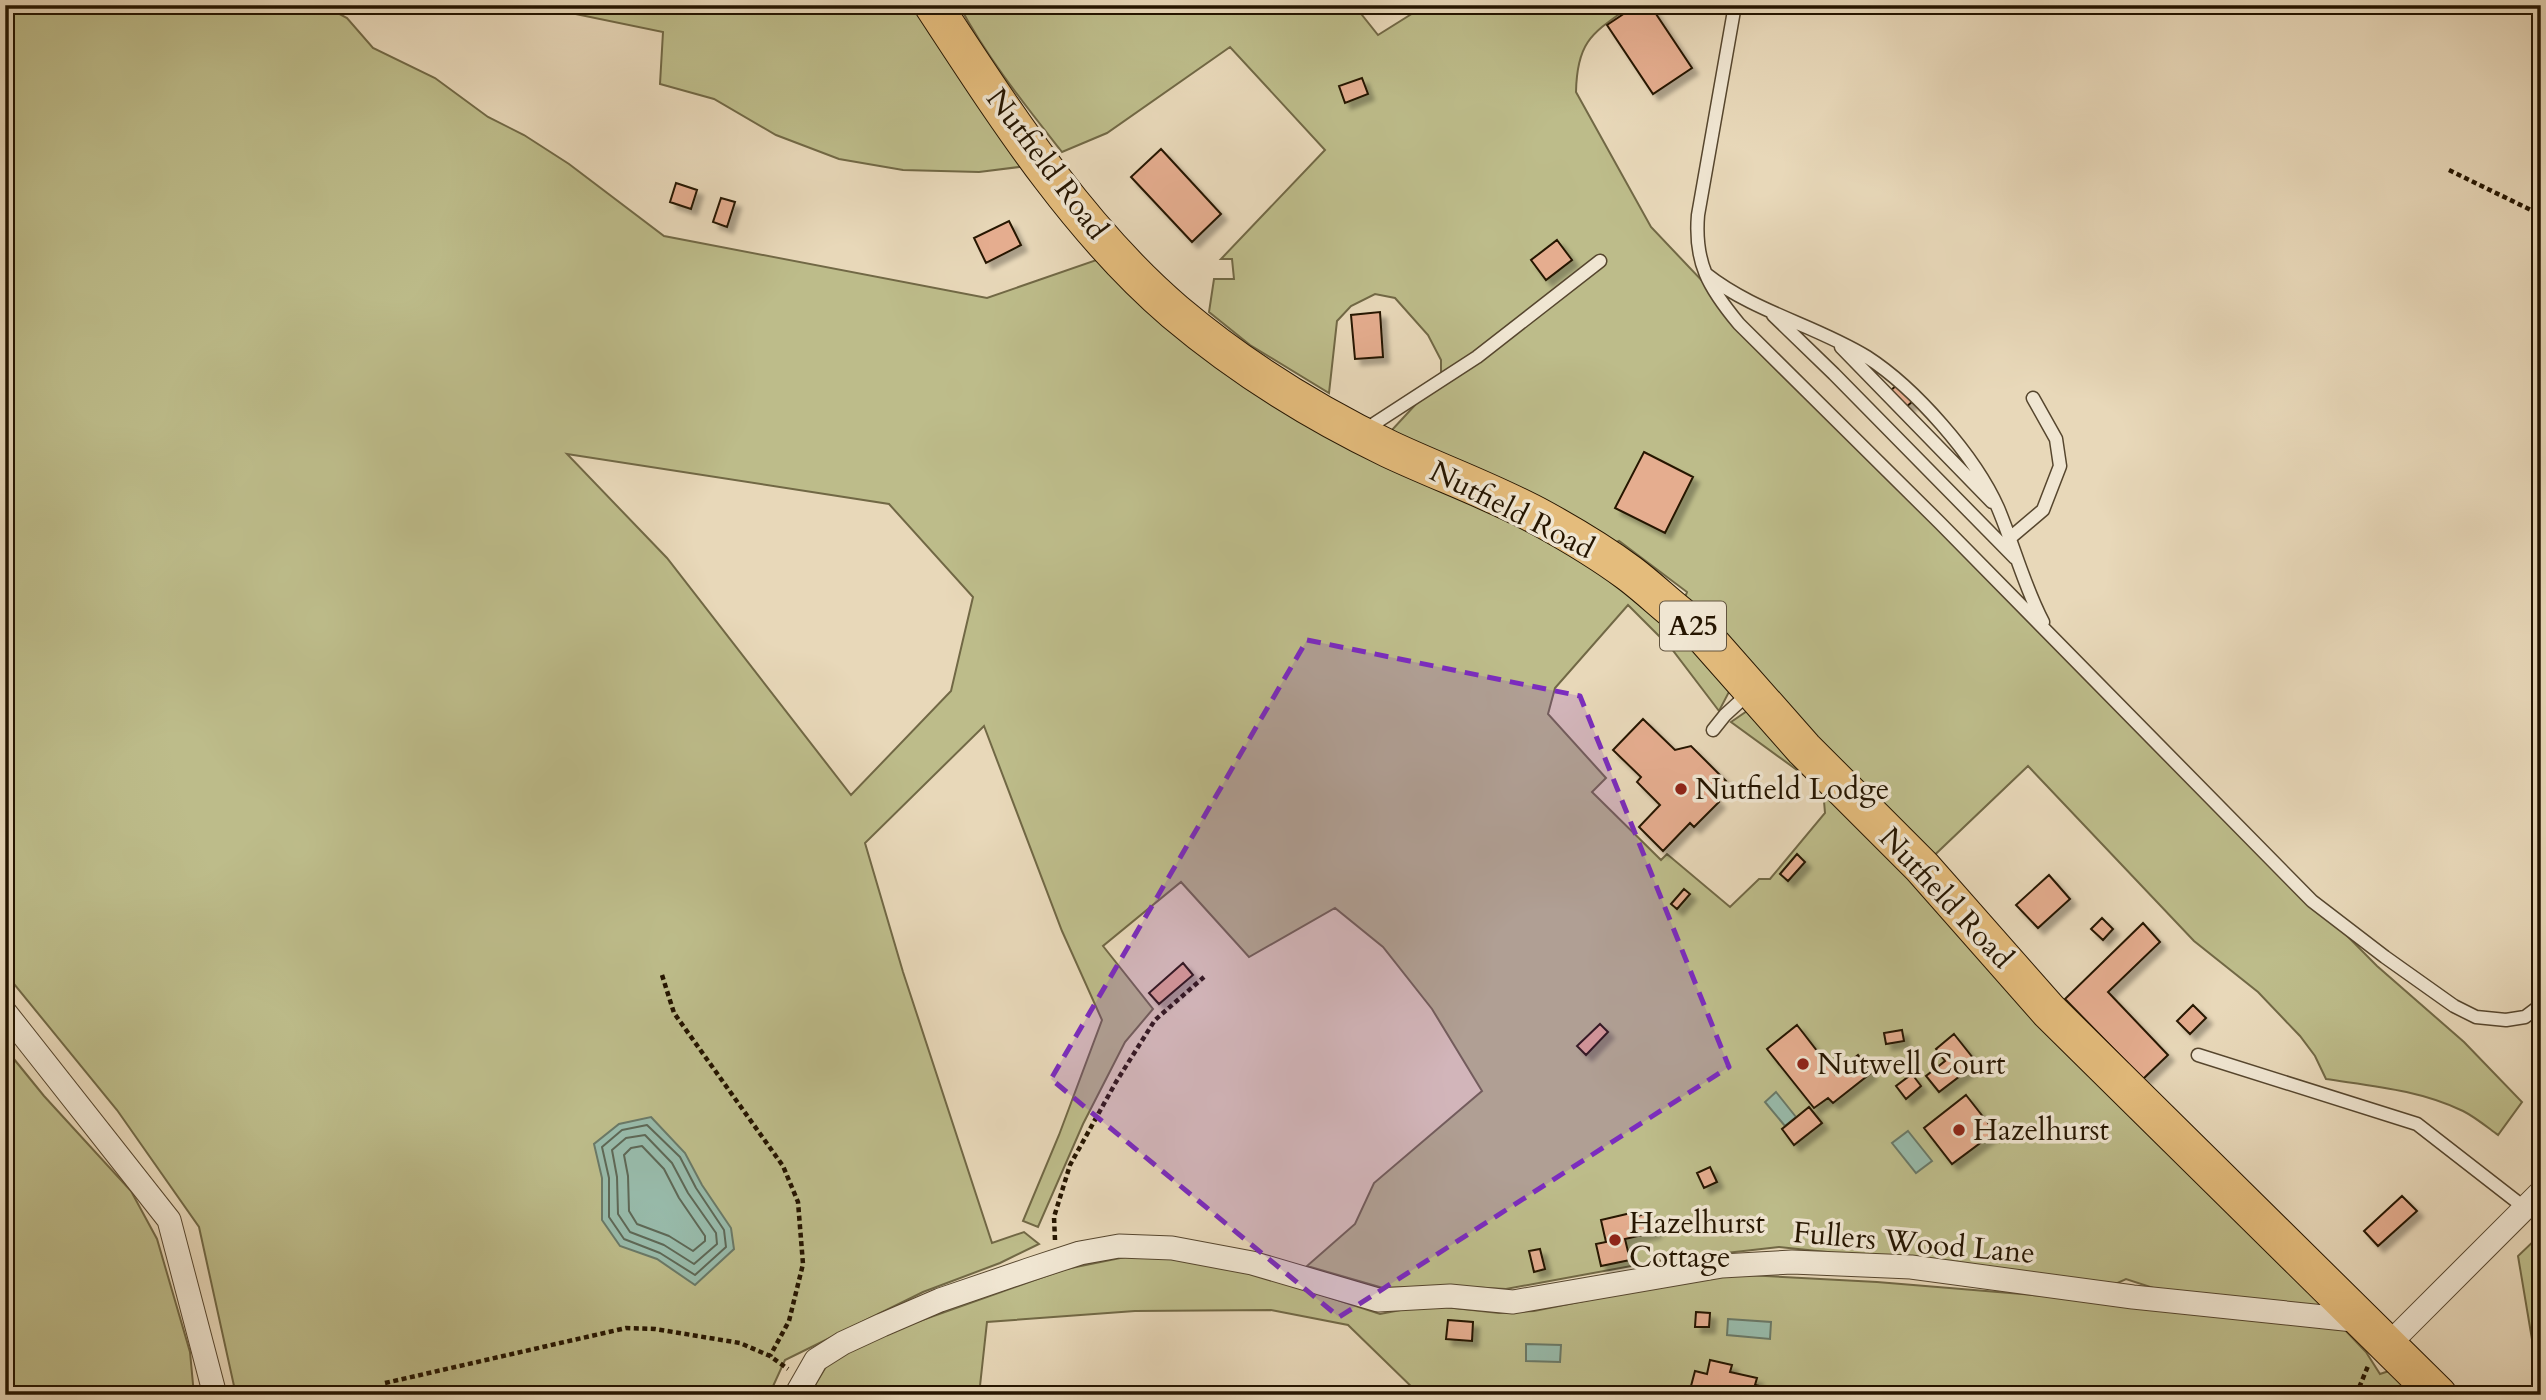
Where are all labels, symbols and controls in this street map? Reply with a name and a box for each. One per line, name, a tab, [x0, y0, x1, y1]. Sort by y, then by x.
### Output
street label: Nutfield Road	[977, 80, 1117, 248]
street label: Nutfield Road	[1423, 451, 1601, 569]
road number: A25	[1660, 602, 1726, 650]
place label: Nutfield Lodge	[1695, 769, 1889, 810]
marker: Nutfield Lodge	[1673, 781, 1689, 797]
street label: Nutfield Road	[1870, 818, 2022, 978]
place label: Nutwell Court	[1817, 1044, 2006, 1085]
marker: Nutwell Court	[1795, 1056, 1811, 1072]
place label: Hazelhurst	[1973, 1110, 2110, 1151]
marker: Hazelhurst	[1951, 1122, 1967, 1138]
place label: Hazelhurst Cottage	[1629, 1203, 1766, 1278]
street label: Fullers Wood Lane	[1791, 1212, 2037, 1274]
marker: Hazelhurst Cottage	[1607, 1232, 1623, 1248]

